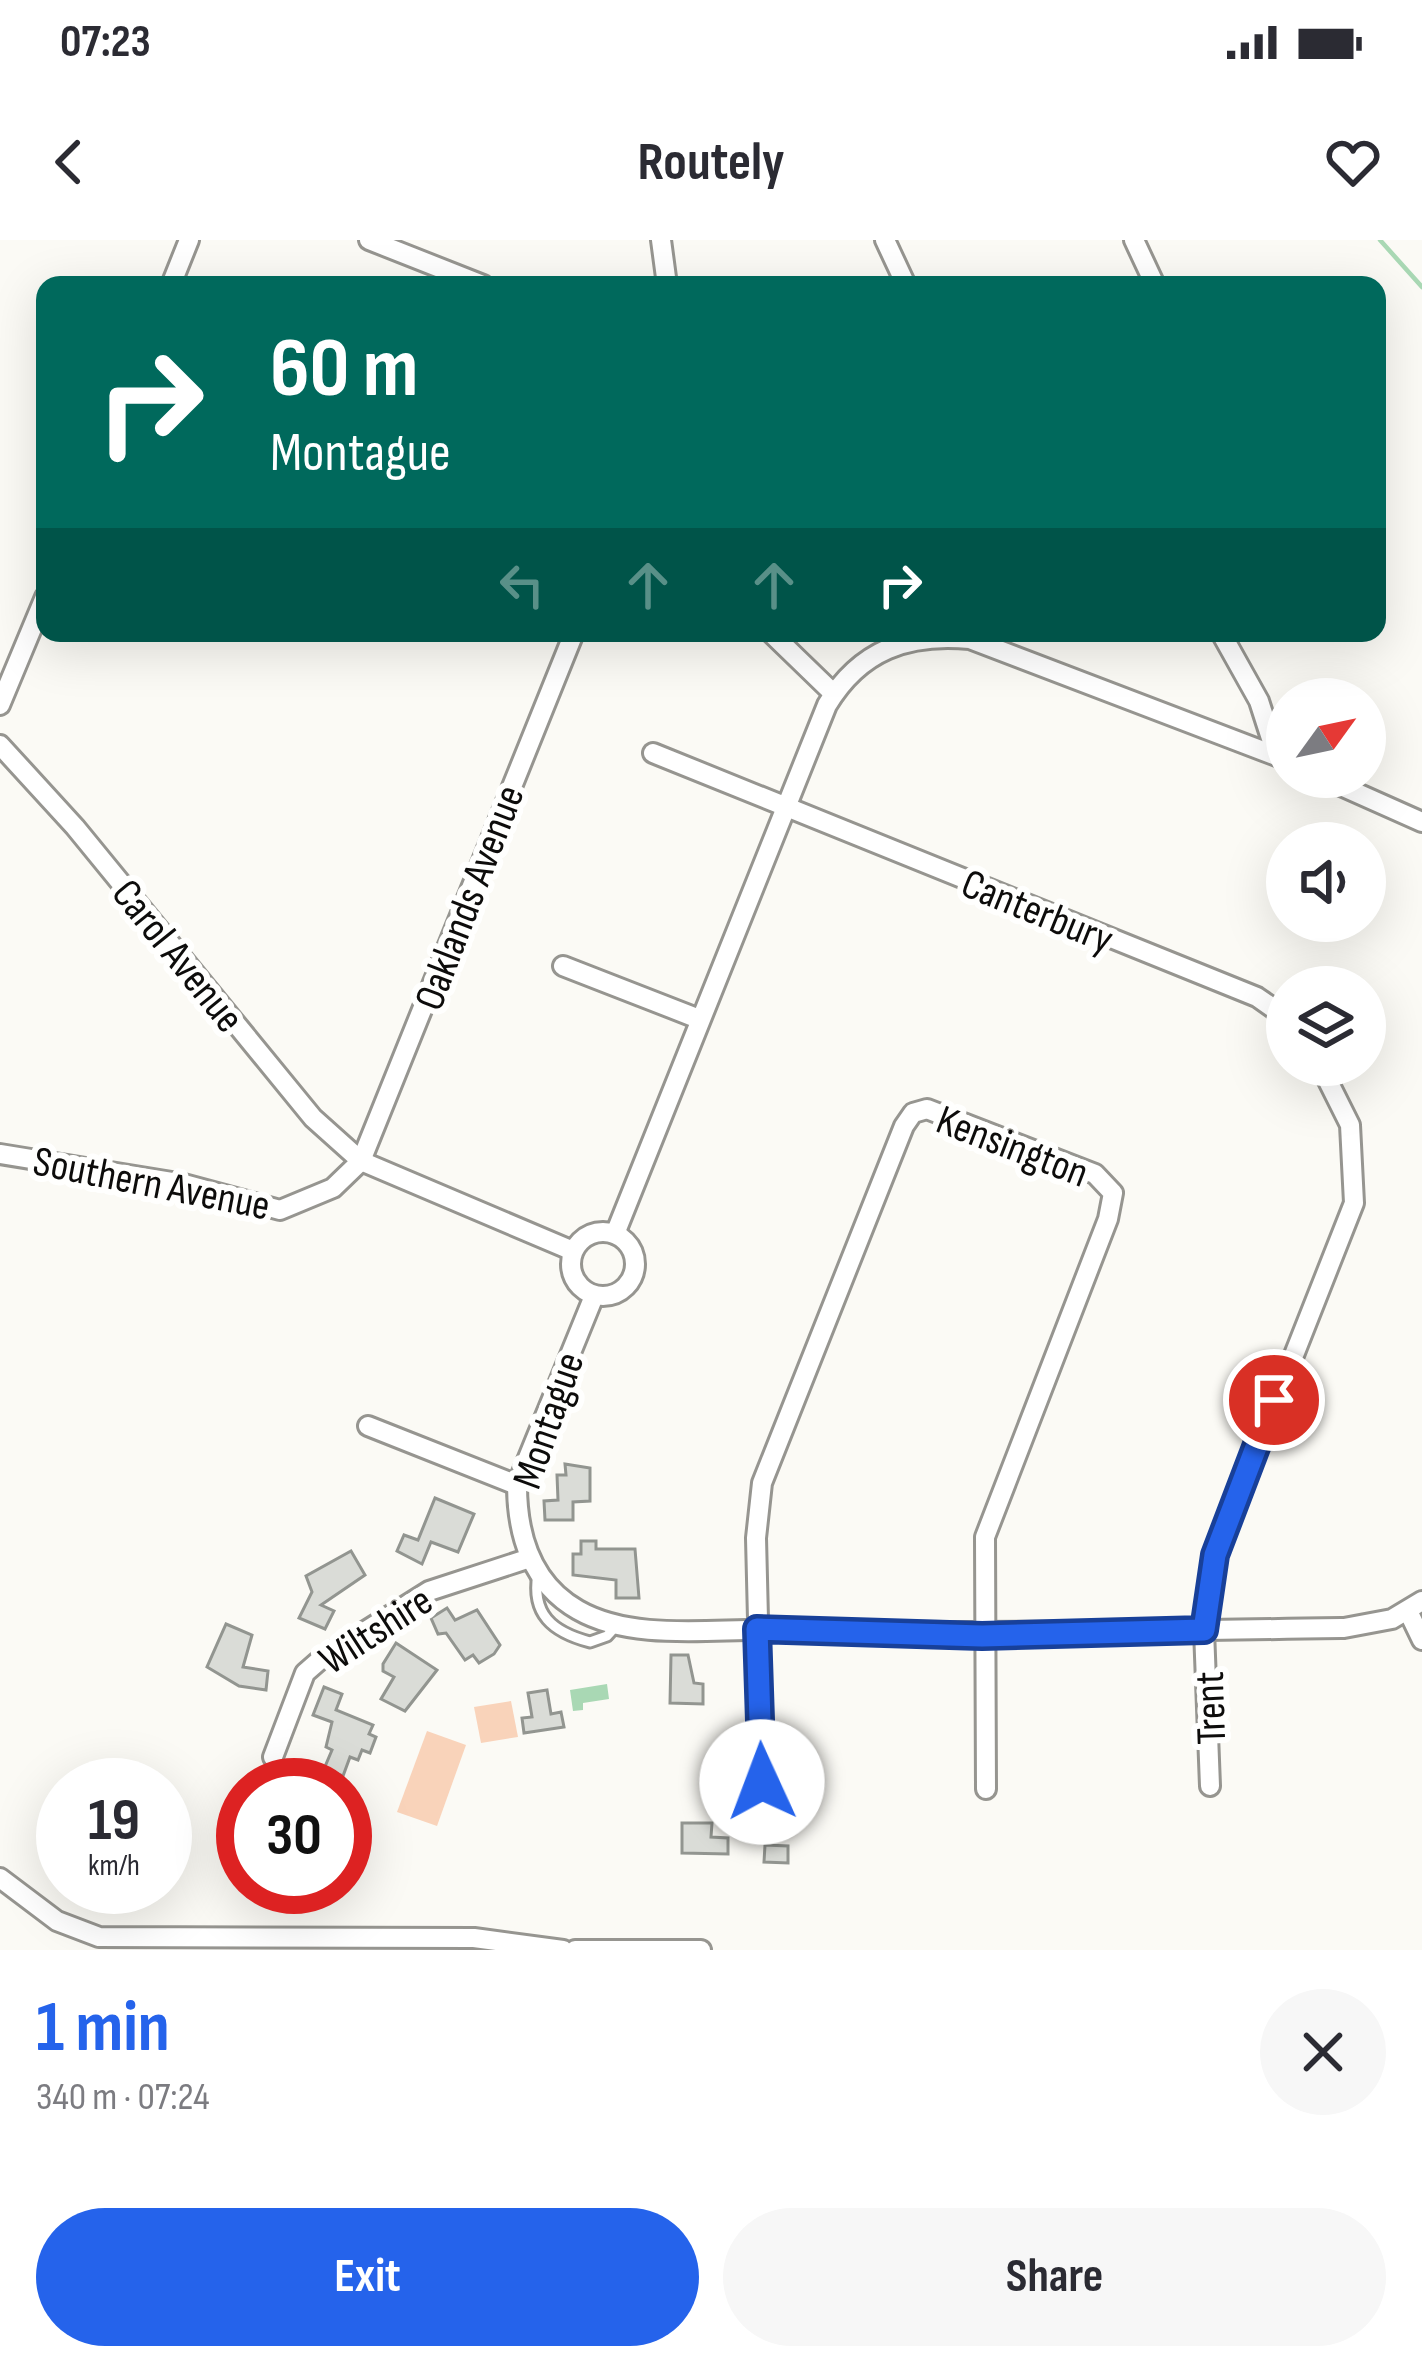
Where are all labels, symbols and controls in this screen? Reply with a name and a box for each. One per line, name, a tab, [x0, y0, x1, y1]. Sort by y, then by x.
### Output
text: 07:23	[60, 15, 151, 70]
icon: back	[36, 129, 102, 195]
icon: heart	[1320, 129, 1386, 195]
text: Routely	[637, 130, 785, 195]
text: 60 m	[270, 319, 418, 420]
icon: right	[72, 324, 228, 480]
text: Montague	[270, 421, 451, 486]
icon: left	[489, 552, 555, 618]
icon: ahead	[615, 552, 681, 618]
icon: ahead	[741, 552, 807, 618]
icon: right	[867, 552, 933, 618]
north arrow	[1266, 678, 1386, 798]
map controls	[1266, 678, 1386, 1086]
street label: Oaklands Avenue	[404, 778, 537, 1017]
button: sound	[1266, 822, 1386, 942]
street label: Canterbury	[954, 859, 1120, 966]
street label: Carol Avenue	[100, 870, 254, 1043]
button: layers	[1266, 966, 1386, 1086]
street label: Kensington	[929, 1095, 1095, 1200]
street label: Southern Avenue	[29, 1137, 274, 1232]
street label: Montague	[502, 1346, 596, 1496]
pin	[1223, 1349, 1325, 1451]
icon: arrive	[1241, 1367, 1307, 1433]
street label: Wiltshire	[310, 1576, 443, 1686]
street label: Trent	[1185, 1670, 1238, 1745]
position arrow	[699, 1719, 825, 1845]
speed limit sign: 30	[216, 1758, 372, 1914]
text: 19	[88, 1785, 140, 1857]
text: km/h	[88, 1848, 140, 1884]
text: 1 min	[36, 1985, 170, 2072]
button: close	[1260, 1989, 1386, 2115]
text: 340 m · 07:24	[36, 2074, 210, 2121]
button: Exit	[36, 2208, 699, 2346]
button: Share	[723, 2208, 1386, 2346]

